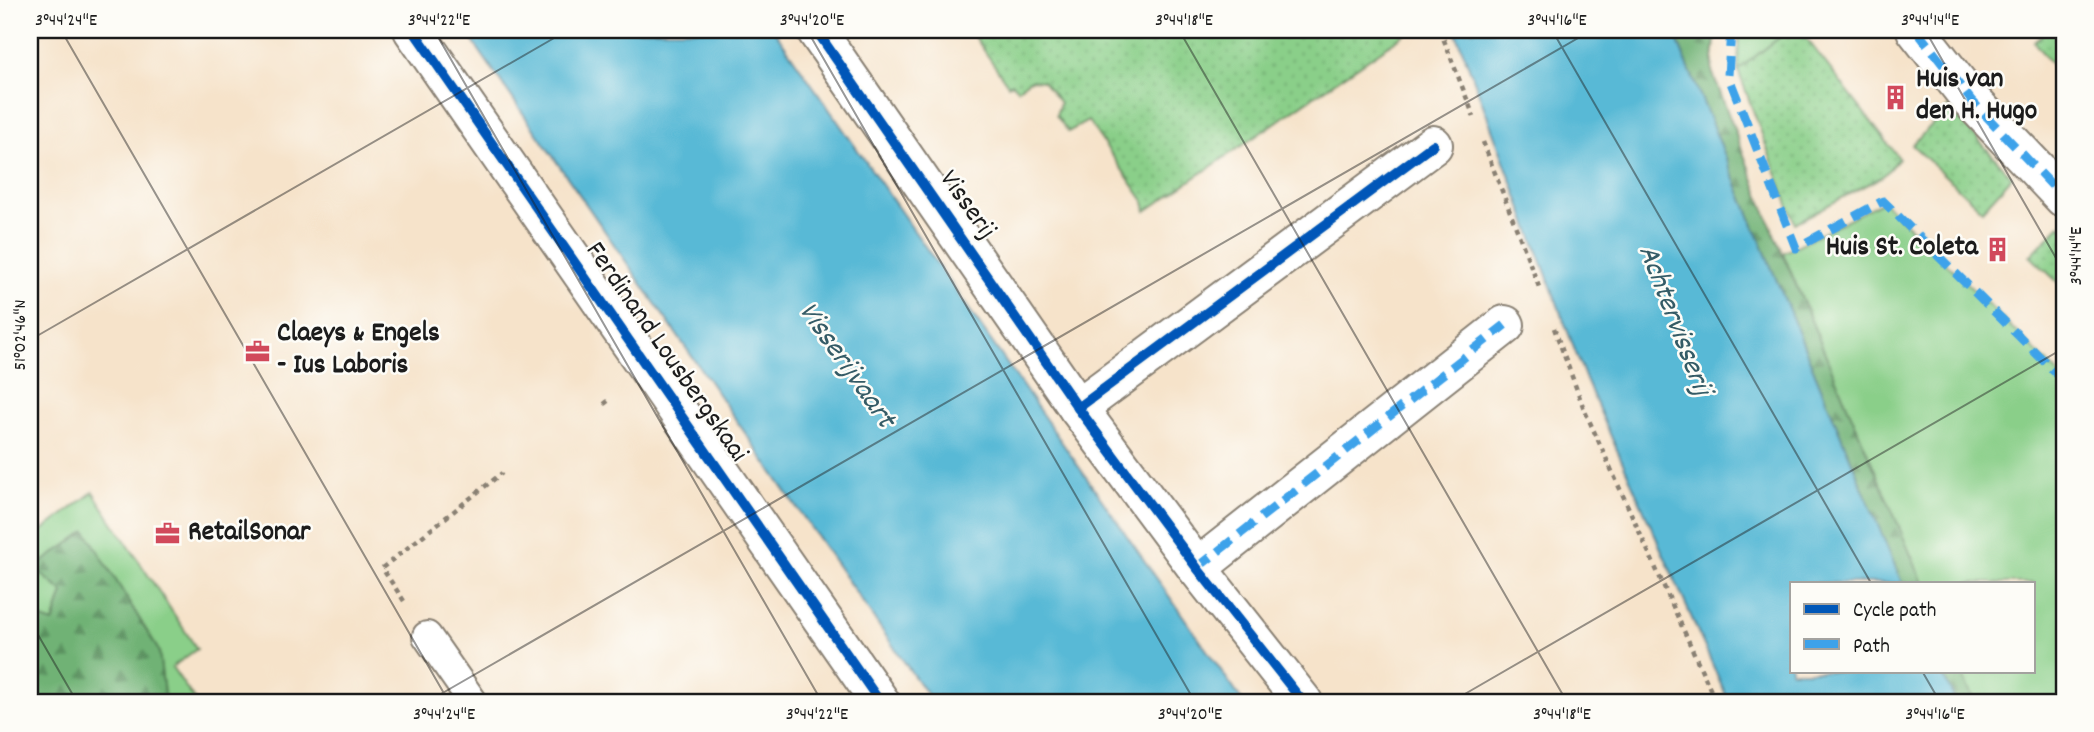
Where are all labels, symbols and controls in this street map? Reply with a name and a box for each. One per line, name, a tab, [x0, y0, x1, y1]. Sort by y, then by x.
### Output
text: 3°44'24"E	[35, 9, 97, 34]
text: 3°44'22"E	[408, 9, 470, 34]
text: 3°44'20"E	[780, 9, 844, 34]
text: 3°44'18"E	[1155, 9, 1213, 34]
text: 3°44'16"E	[1527, 9, 1587, 34]
text: 3°44'14"E	[1901, 9, 1959, 34]
place label: Huis van den H. Hugo	[1916, 61, 2037, 133]
building icon: Huis van den H. Hugo	[1882, 83, 1910, 111]
street label: Visserij	[927, 163, 1005, 249]
text: 3°44'14"E	[2065, 227, 2090, 285]
place label: Huis St. Coleta	[1826, 229, 1979, 269]
street label: Ferdinand Lousbergskaai	[574, 234, 756, 472]
building icon: Huis St. Coleta	[1984, 235, 2012, 263]
water label: Achtervisserij	[1625, 239, 1723, 406]
water label: Visserijvaart	[786, 294, 906, 440]
text: 51°02'46"N	[9, 300, 34, 370]
place label: Claeys & Engels - Ius Laboris	[277, 315, 440, 387]
office icon: Claeys & Engels - Ius Laboris	[243, 337, 271, 365]
place label: RetailSonar	[188, 514, 311, 554]
office icon: RetailSonar	[154, 520, 182, 548]
legend	[1790, 582, 2035, 672]
text: Cycle path	[1853, 597, 1936, 627]
text: Path	[1853, 633, 1890, 663]
text: 3°44'24"E	[413, 703, 475, 728]
text: 3°44'22"E	[786, 703, 848, 728]
text: 3°44'20"E	[1158, 703, 1222, 728]
text: 3°44'18"E	[1533, 703, 1591, 728]
text: 3°44'16"E	[1905, 703, 1965, 728]

